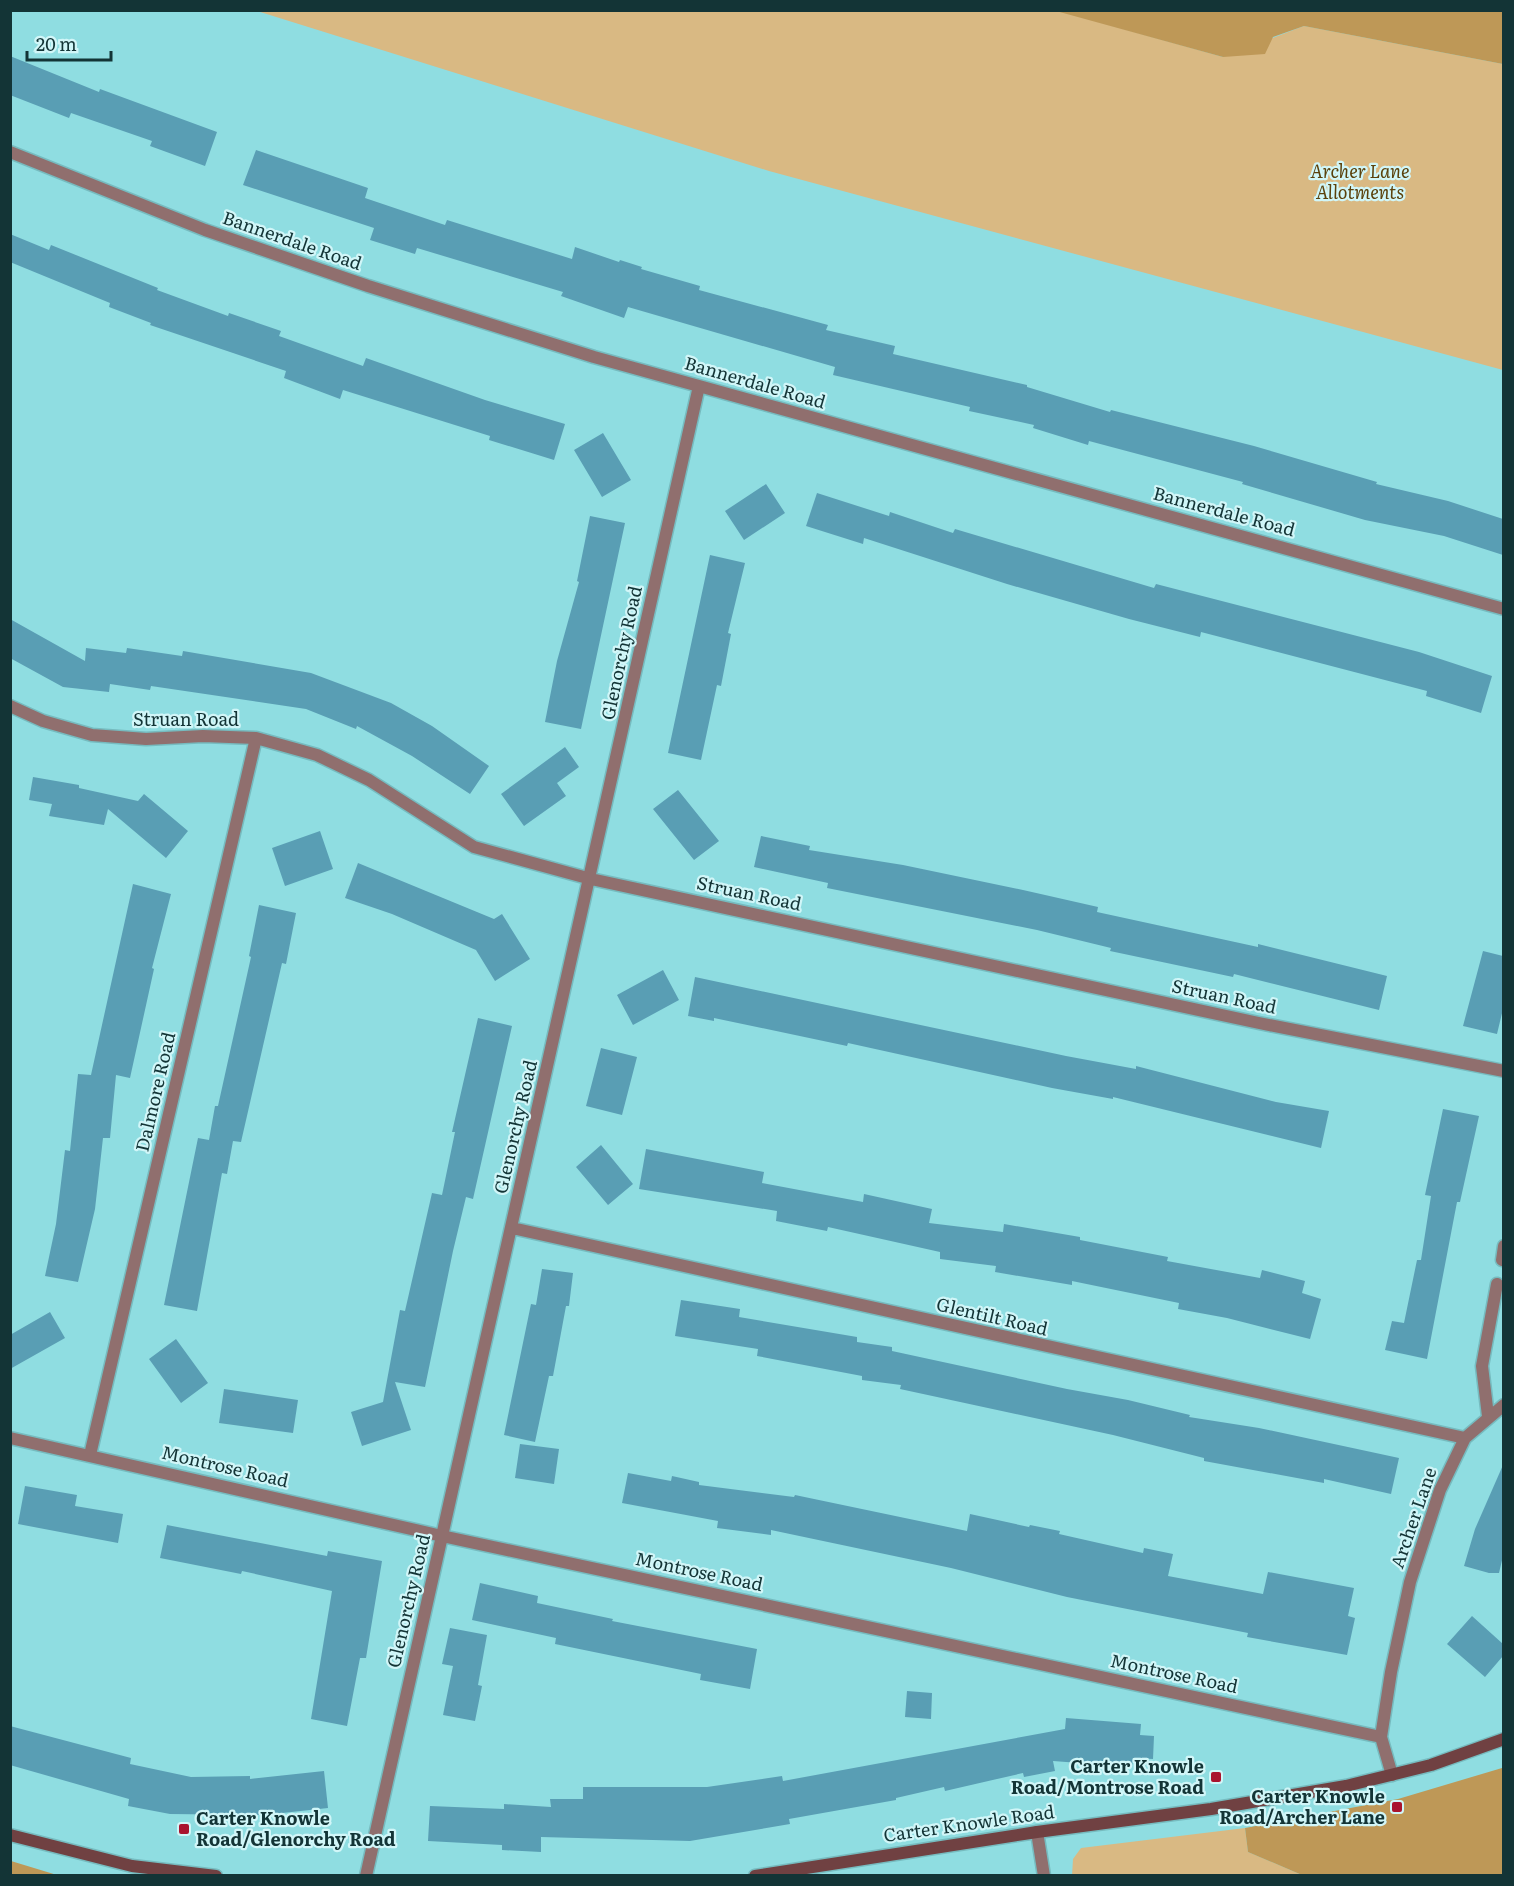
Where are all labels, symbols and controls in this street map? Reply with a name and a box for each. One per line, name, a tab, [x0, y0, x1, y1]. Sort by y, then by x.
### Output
scale bar	[27, 24, 111, 62]
text: 20 m	[36, 30, 77, 57]
park label: Archer Lane Allotments	[1310, 157, 1410, 205]
street label: Bannerdale Road	[219, 203, 366, 276]
street label: Bannerdale Road	[682, 349, 829, 415]
street label: Bannerdale Road	[1151, 479, 1298, 542]
street label: Glenorchy Road	[593, 583, 648, 722]
street label: Struan Road	[133, 705, 239, 732]
street label: Struan Road	[695, 868, 804, 917]
street label: Struan Road	[1170, 971, 1279, 1020]
street label: Dalmore Road	[128, 1029, 181, 1154]
street label: Glenorchy Road	[486, 1057, 543, 1196]
street label: Glentilt Road	[934, 1290, 1051, 1341]
street label: Montrose Road	[159, 1438, 292, 1493]
street label: Archer Lane	[1383, 1463, 1442, 1572]
street label: Glenorchy Road	[379, 1531, 436, 1670]
street label: Montrose Road	[633, 1544, 766, 1597]
street label: Montrose Road	[1108, 1646, 1241, 1699]
place label: Carter Knowle Road/Montrose Road	[1011, 1752, 1204, 1800]
marker: Carter Knowle Road/Montrose Road	[1209, 1770, 1223, 1784]
place label: Carter Knowle Road/Archer Lane	[1219, 1782, 1385, 1830]
street label: Carter Knowle Road	[882, 1797, 1056, 1848]
marker: Carter Knowle Road/Archer Lane	[1390, 1800, 1404, 1814]
place label: Carter Knowle Road/Glenorchy Road	[196, 1804, 396, 1852]
marker: Carter Knowle Road/Glenorchy Road	[177, 1822, 191, 1836]

